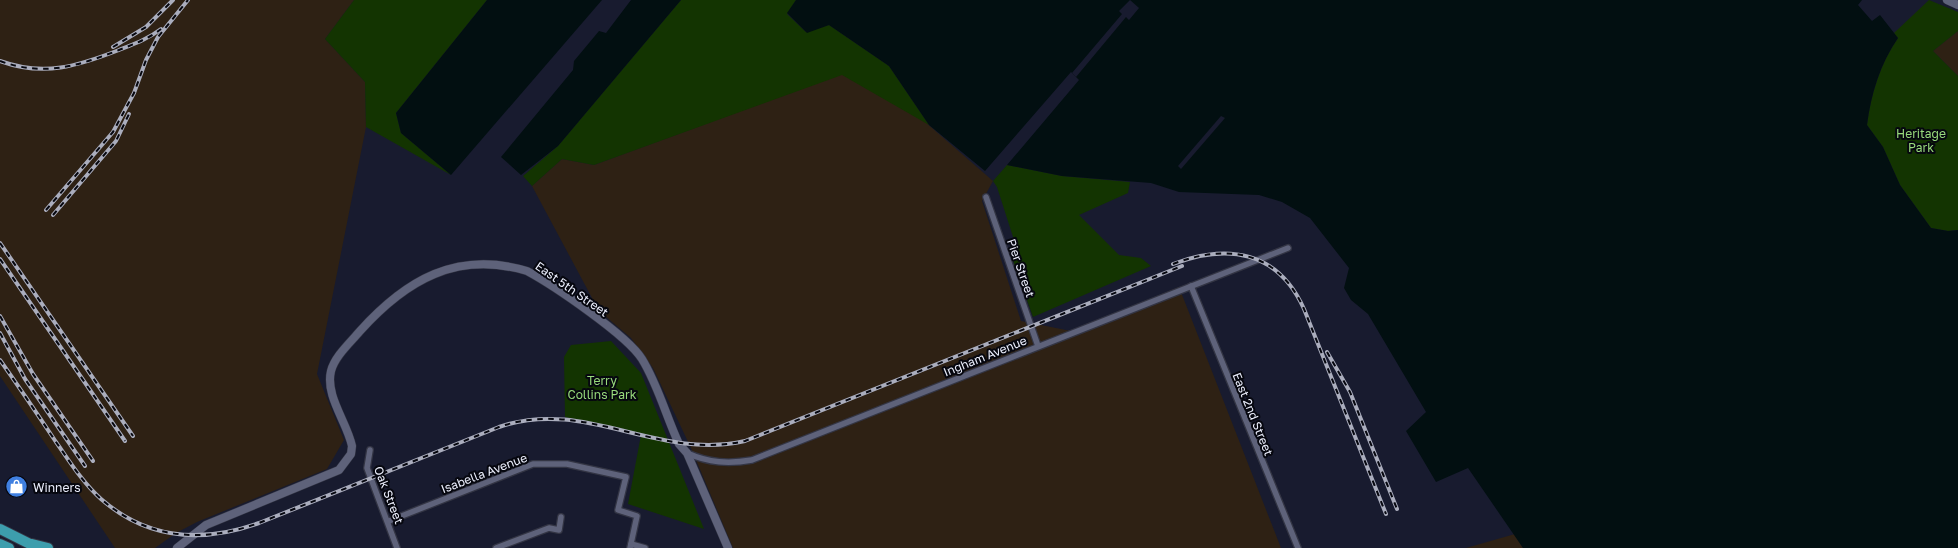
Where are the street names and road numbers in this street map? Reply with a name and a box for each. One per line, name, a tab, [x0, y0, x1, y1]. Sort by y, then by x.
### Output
street label: Pier Street	[1004, 237, 1038, 300]
street label: East 5th Street	[533, 258, 612, 320]
street label: Ingham Avenue	[941, 332, 1029, 380]
street label: East 2nd Street	[1229, 370, 1277, 458]
street label: Isabella Avenue	[439, 450, 529, 496]
street label: Oak Street	[371, 464, 407, 526]

